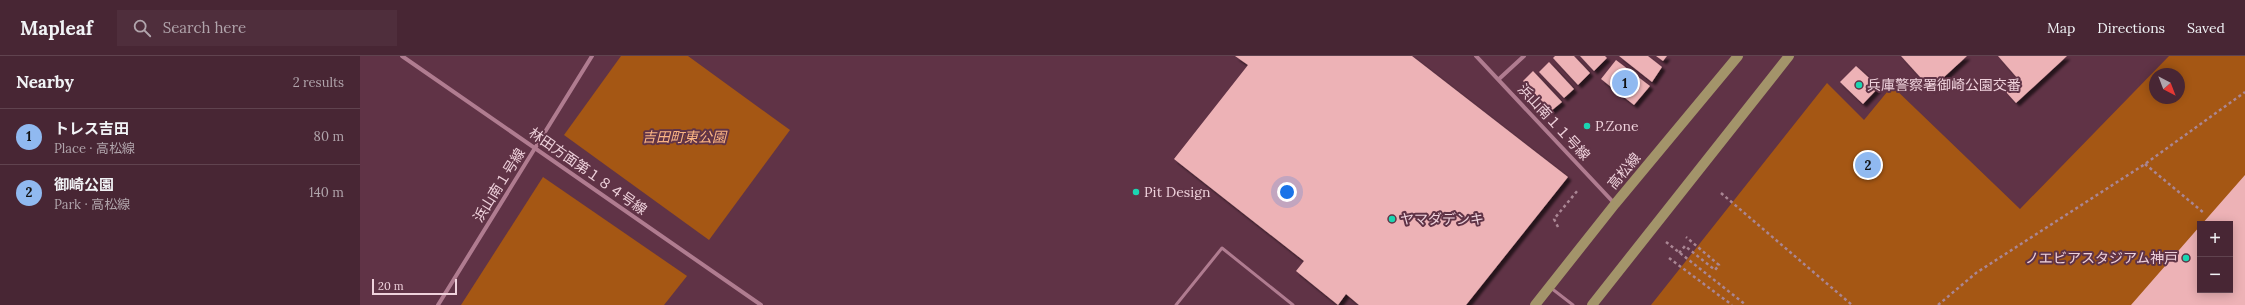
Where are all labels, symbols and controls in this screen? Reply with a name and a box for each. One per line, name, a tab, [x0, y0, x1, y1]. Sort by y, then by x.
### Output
search box	[117, 10, 397, 46]
text: Mapleaf	[20, 16, 93, 40]
icon: search	[131, 17, 153, 39]
text: Search here	[163, 18, 246, 37]
text: Map	[2047, 19, 2075, 37]
text: Directions	[2097, 19, 2165, 37]
text: Saved	[2187, 19, 2225, 37]
pin: 1	[1612, 68, 1638, 98]
north arrow	[2149, 68, 2185, 104]
text: Nearby	[16, 71, 74, 93]
text: 2 results	[293, 74, 344, 91]
place label: 兵庫警察署御崎公園交番	[1867, 76, 2021, 94]
street label: 浜山南１１号線	[1514, 80, 1594, 164]
marker: 兵庫警察署御崎公園交番	[1854, 80, 1864, 90]
place label: P.Zone	[1595, 117, 1639, 135]
text: トレス吉田	[54, 119, 129, 138]
marker: P.Zone	[1582, 121, 1592, 131]
street label: 林田方面第１８４号線	[525, 123, 651, 219]
text: 1	[26, 128, 32, 145]
text: 80 m	[314, 128, 344, 145]
park label: 吉田町東公園	[642, 128, 728, 146]
text: Place · 高松線	[54, 140, 135, 157]
street label: 浜山南１号線	[469, 145, 529, 225]
street label: 高松線	[1604, 149, 1644, 193]
pin: 2	[1855, 150, 1881, 180]
text: 御崎公園	[54, 175, 114, 194]
your location	[1277, 182, 1297, 202]
place label: Pit Design	[1144, 183, 1211, 201]
text: 2	[26, 184, 32, 201]
text: 140 m	[309, 184, 344, 201]
marker: Pit Design	[1131, 187, 1141, 197]
text: Park · 高松線	[54, 196, 130, 213]
place label: ヤマダデンキ	[1400, 210, 1484, 228]
marker: ヤマダデンキ	[1387, 214, 1397, 224]
map controls	[2197, 221, 2233, 293]
button: +	[2197, 221, 2233, 257]
place label: ノエビアスタジアム神戸	[2025, 249, 2178, 267]
marker: ノエビアスタジアム神戸	[2181, 253, 2191, 263]
button: −	[2197, 257, 2233, 293]
scale bar	[372, 277, 457, 296]
text: 20 m	[378, 279, 403, 293]

